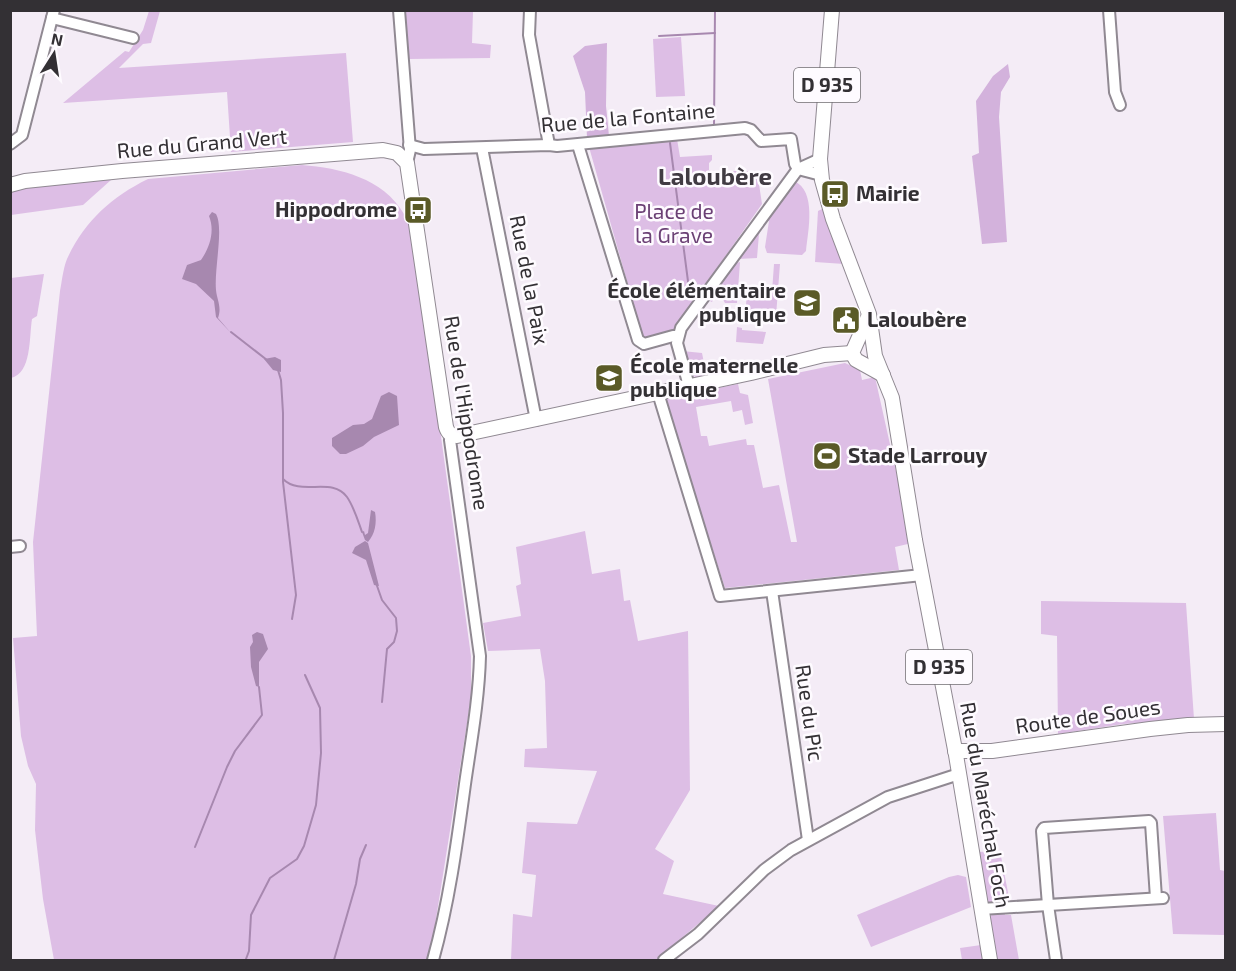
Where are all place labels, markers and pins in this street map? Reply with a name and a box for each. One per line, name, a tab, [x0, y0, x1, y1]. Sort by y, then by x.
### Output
bus stop icon: Mairie	[819, 178, 851, 210]
place label: Mairie	[856, 180, 920, 205]
bus stop icon: Hippodrome	[402, 194, 434, 226]
place label: Hippodrome	[275, 196, 397, 221]
place label: École élémentaire publique	[607, 277, 786, 326]
school or university icon: École élémentaire publique	[791, 287, 823, 319]
public building icon: Laloubère	[830, 304, 862, 336]
place label: Laloubère	[867, 306, 967, 331]
place label: École maternelle publique	[630, 352, 798, 401]
school or university icon: École maternelle publique	[593, 362, 625, 394]
sports icon: Stade Larrouy	[811, 440, 843, 472]
place label: Stade Larrouy	[848, 442, 988, 468]

